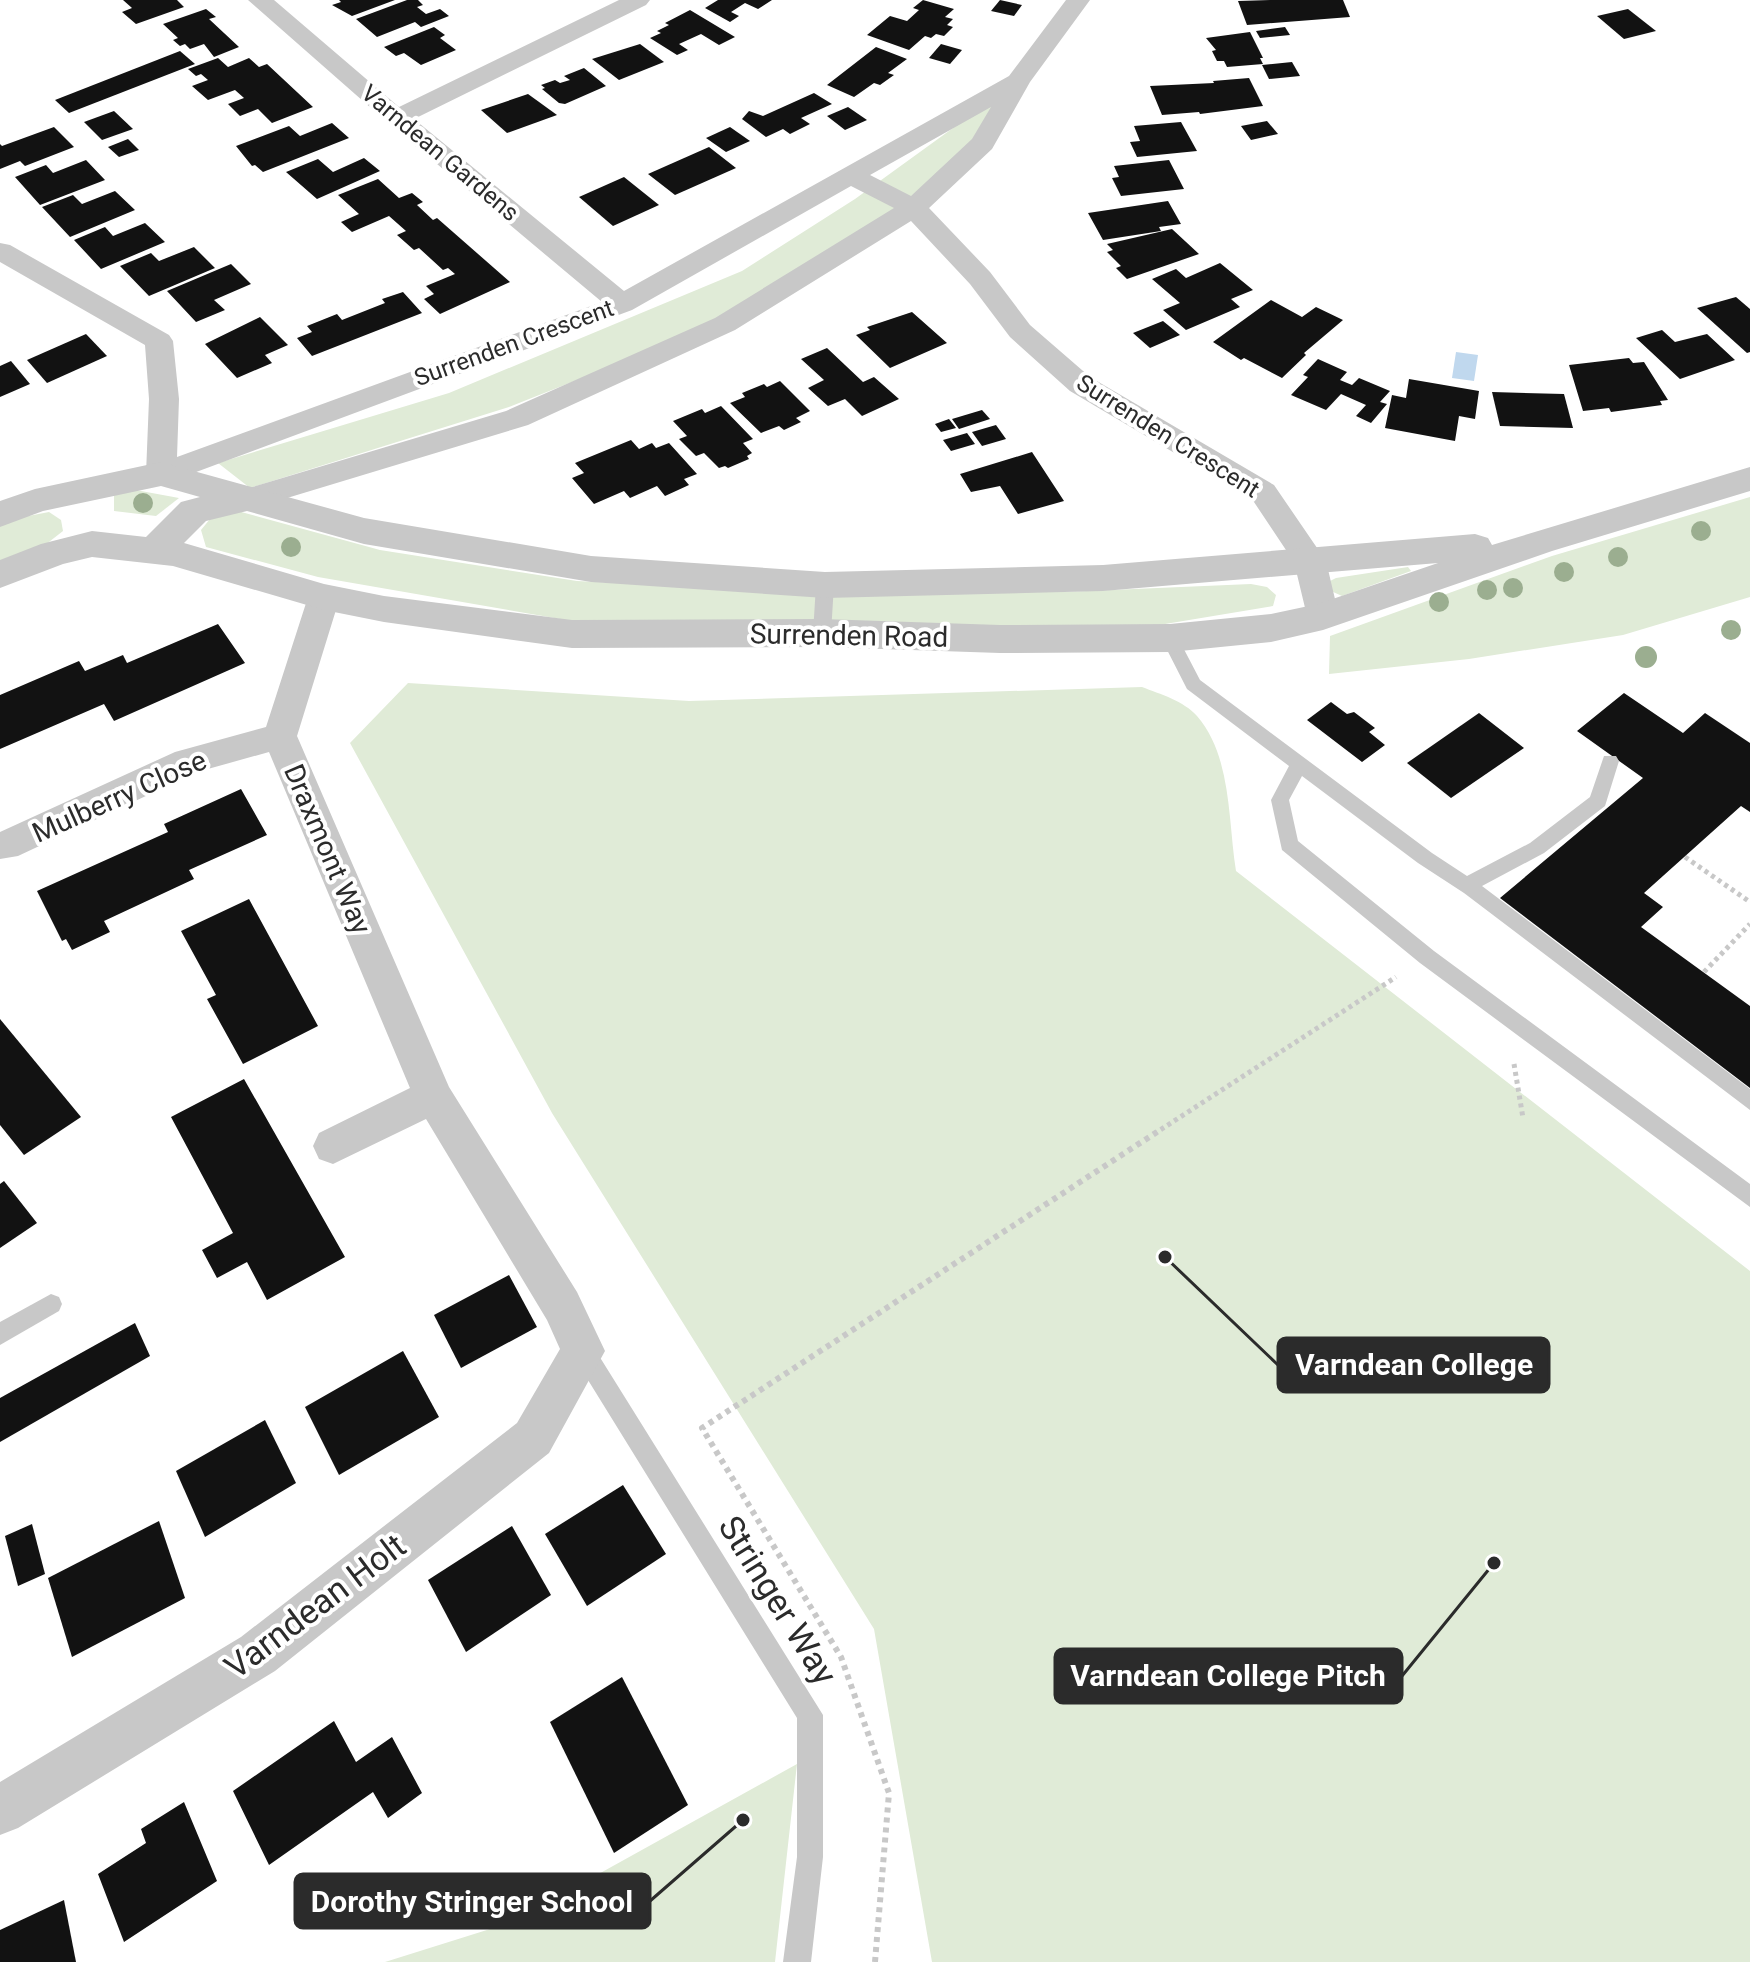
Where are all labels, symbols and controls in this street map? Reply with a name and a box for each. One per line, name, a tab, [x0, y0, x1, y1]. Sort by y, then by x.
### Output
street label: Varndean Gardens	[356, 79, 524, 227]
street label: Surrenden Crescent	[411, 294, 618, 392]
street label: Surrenden Crescent	[1072, 368, 1265, 504]
street label: Surrenden Road	[750, 617, 948, 654]
street label: Mulberry Close	[27, 743, 211, 850]
street label: Draxmont Way	[277, 759, 378, 939]
callout: Varndean College	[1278, 1338, 1549, 1392]
text: Varndean College	[1295, 1347, 1533, 1382]
street label: Stringer Way	[710, 1508, 846, 1692]
street label: Varndean Holt	[217, 1525, 413, 1687]
callout: Varndean College Pitch	[1055, 1649, 1402, 1703]
text: Varndean College Pitch	[1070, 1658, 1386, 1693]
callout: Dorothy Stringer School	[295, 1874, 650, 1928]
text: Dorothy Stringer School	[311, 1884, 633, 1919]

